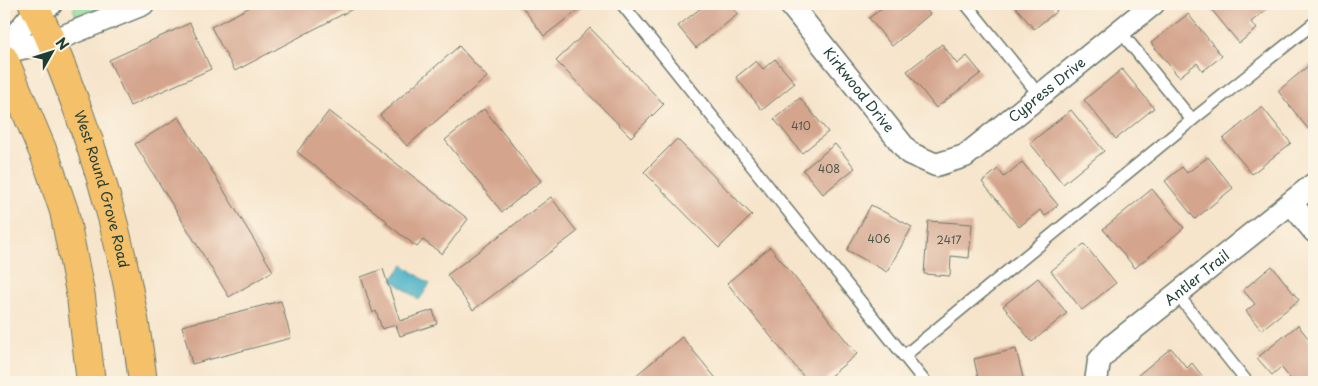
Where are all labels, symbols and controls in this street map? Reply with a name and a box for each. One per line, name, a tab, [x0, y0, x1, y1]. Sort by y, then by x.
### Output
north arrow	[28, 28, 78, 78]
text: N	[51, 33, 74, 54]
street label: Kirkwood Drive	[818, 43, 900, 137]
street label: Cypress Drive	[1004, 51, 1090, 127]
street label: West Round Grove Road	[69, 107, 135, 270]
house number: 410	[791, 117, 811, 134]
house number: 408	[818, 160, 840, 177]
house number: 406	[867, 230, 891, 247]
house number: 2417	[937, 231, 961, 248]
street label: Antler Trail	[1160, 245, 1234, 310]

